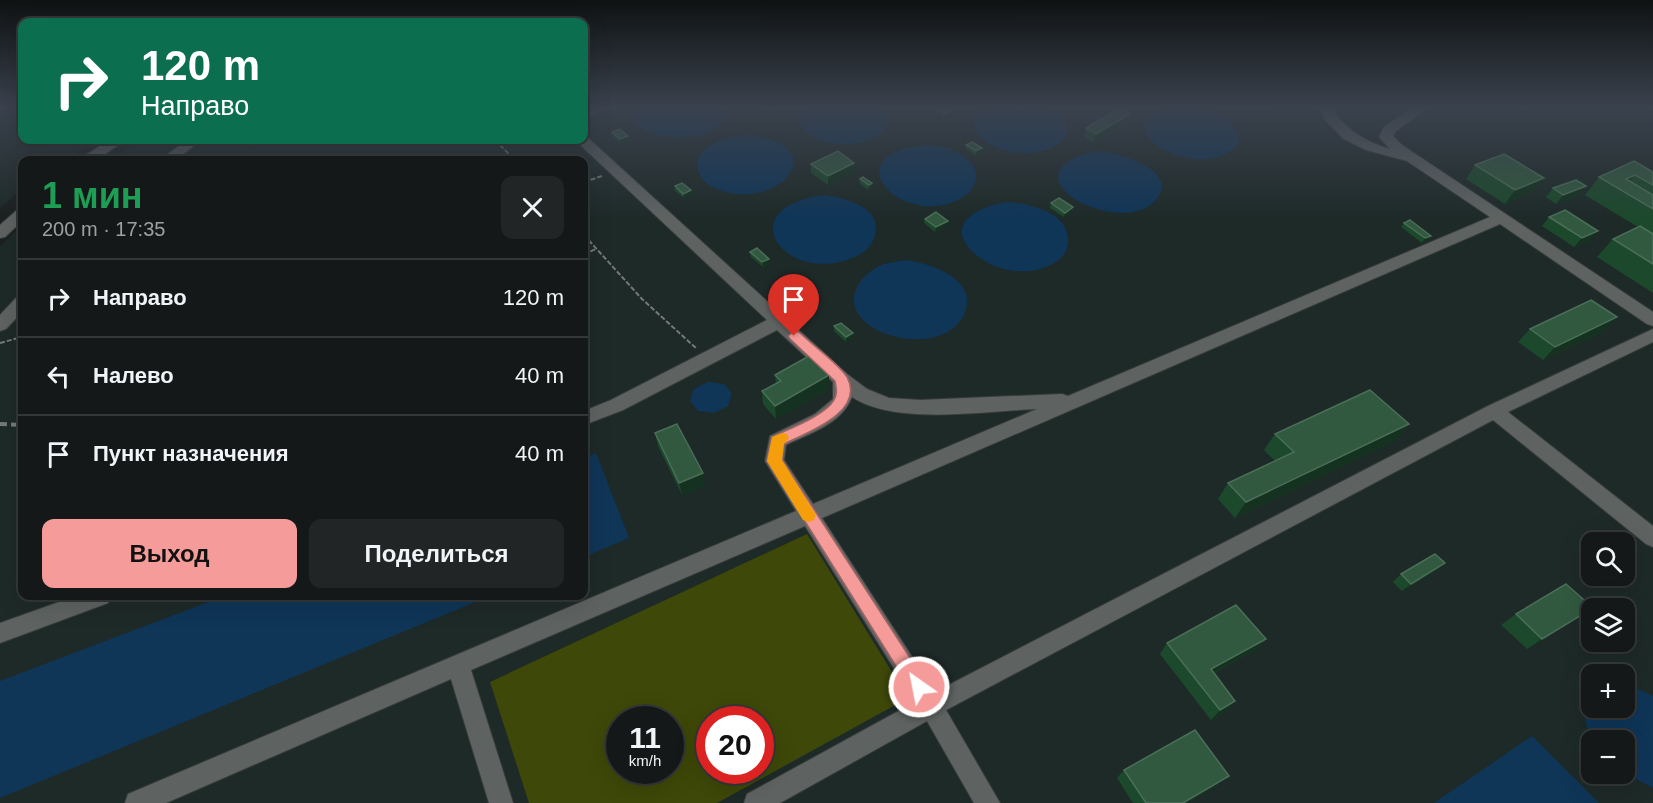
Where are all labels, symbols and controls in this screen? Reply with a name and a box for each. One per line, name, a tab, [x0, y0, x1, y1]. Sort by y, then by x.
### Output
icon: right	[42, 42, 120, 120]
text: 120 m	[141, 42, 260, 89]
text: Направо	[141, 91, 249, 121]
text: 1 мин	[42, 175, 143, 216]
button: close	[501, 176, 564, 239]
text: 200 m · 17:35	[42, 218, 165, 240]
pin	[768, 274, 819, 336]
icon: right	[42, 282, 75, 315]
icon: arrive	[777, 283, 810, 316]
text: Направо	[93, 285, 187, 310]
text: 120 m	[503, 285, 564, 310]
icon: left	[42, 360, 75, 393]
text: Налево	[93, 363, 174, 388]
text: 40 m	[515, 363, 564, 388]
icon: arrive	[42, 438, 75, 471]
text: Пункт назначения	[93, 441, 289, 466]
text: 40 m	[515, 441, 564, 466]
button: Выход	[42, 519, 297, 588]
button: Поделиться	[309, 519, 564, 588]
map controls	[1581, 532, 1635, 784]
button: search	[1581, 532, 1635, 586]
button: layers	[1581, 598, 1635, 652]
position arrow	[887, 655, 951, 719]
button: +	[1581, 664, 1635, 718]
speed limit sign: 20	[696, 706, 774, 784]
text: 11	[629, 721, 661, 754]
button: −	[1581, 730, 1635, 784]
text: km/h	[629, 752, 661, 769]

